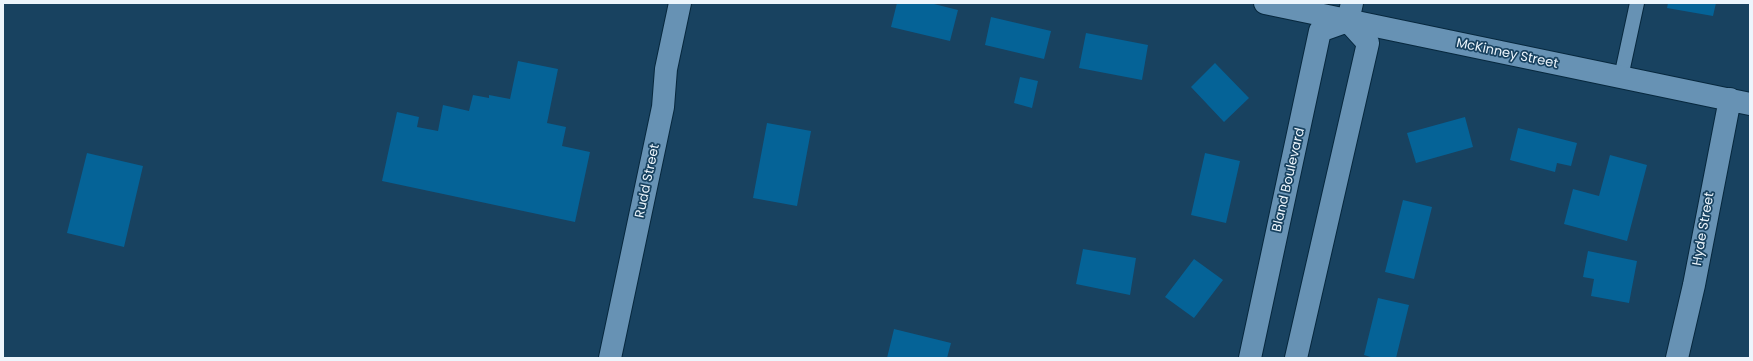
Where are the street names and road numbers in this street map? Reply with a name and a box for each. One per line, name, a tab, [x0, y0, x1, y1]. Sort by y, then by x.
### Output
street label: McKinney Street	[1455, 36, 1559, 72]
street label: Bland Boulevard	[1269, 127, 1309, 233]
street label: Rudd Street	[633, 143, 663, 219]
street label: Hyde Street	[1690, 191, 1718, 267]

